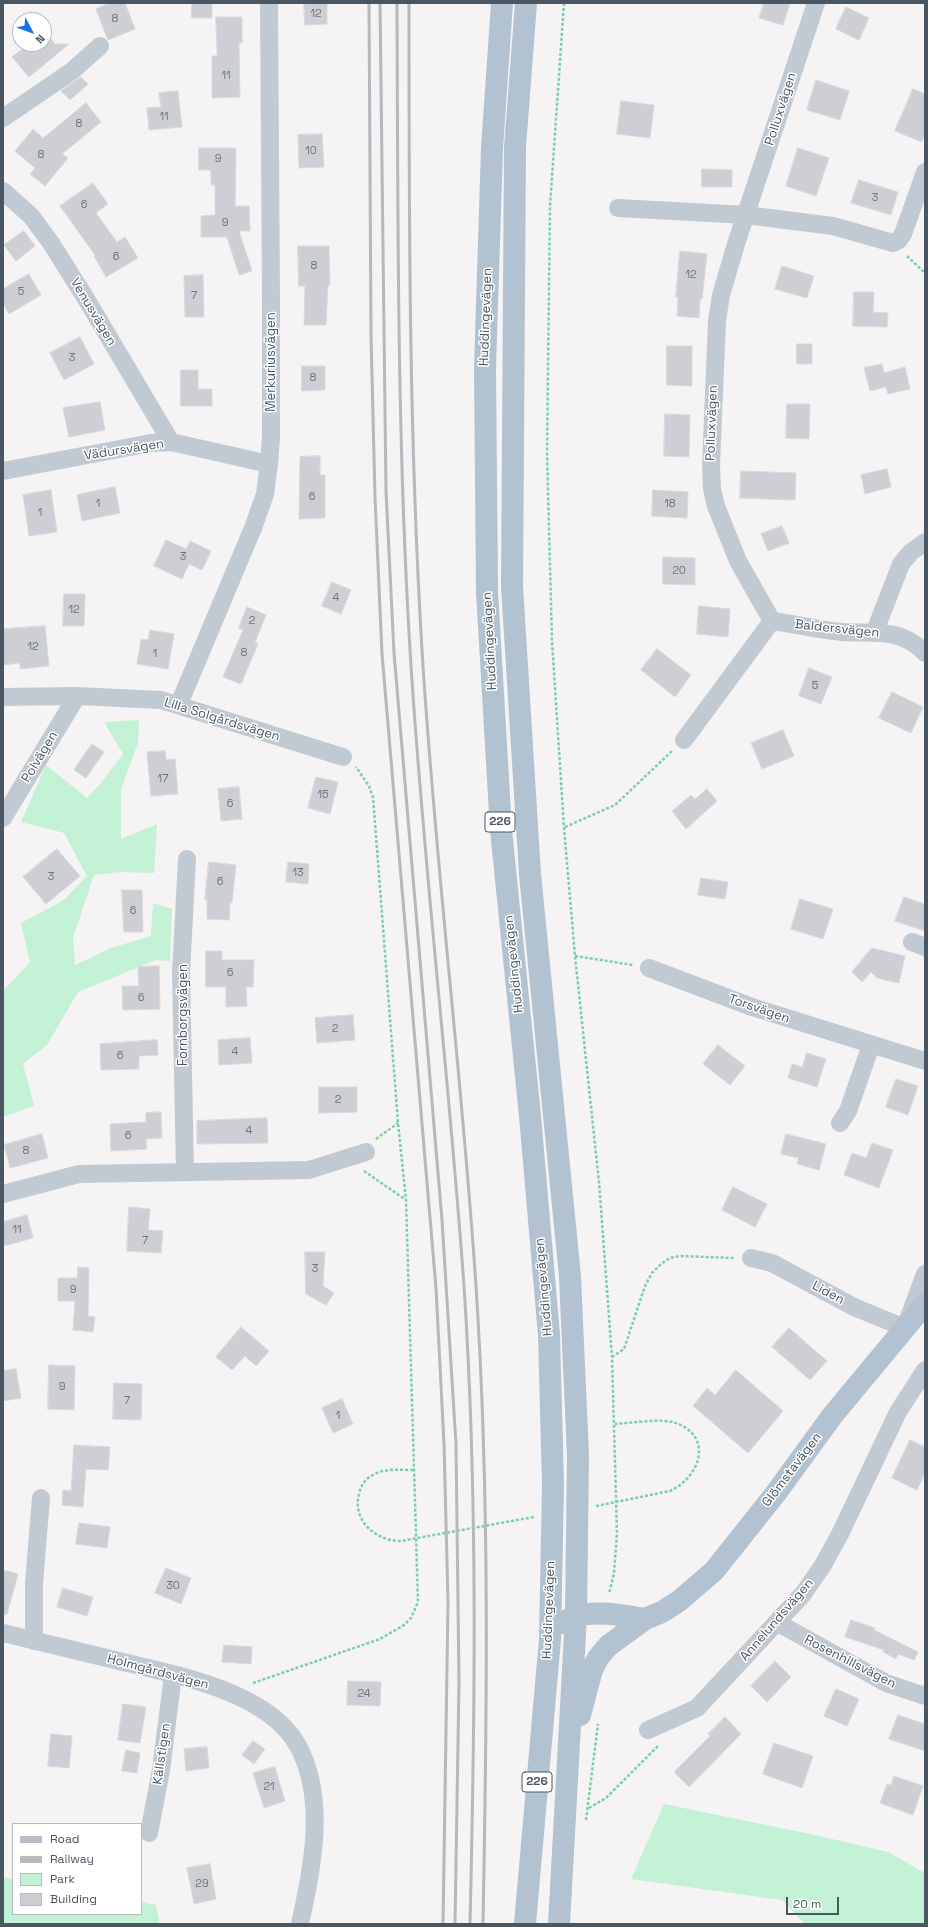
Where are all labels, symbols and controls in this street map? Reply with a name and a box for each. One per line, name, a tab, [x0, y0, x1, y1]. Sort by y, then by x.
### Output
house number: 12	[310, 7, 322, 21]
north arrow	[12, 12, 52, 52]
house number: 8	[112, 12, 118, 26]
text: N	[33, 32, 48, 47]
house number: 11	[221, 69, 231, 83]
street label: Polluxvägen	[762, 71, 800, 147]
house number: 11	[159, 110, 169, 124]
house number: 8	[76, 117, 82, 131]
house number: 10	[305, 144, 317, 158]
house number: 8	[38, 148, 44, 162]
house number: 9	[215, 152, 221, 166]
house number: 3	[872, 191, 878, 205]
house number: 6	[81, 198, 87, 212]
house number: 9	[222, 216, 228, 230]
house number: 6	[113, 250, 119, 264]
house number: 8	[311, 259, 317, 273]
street label: Huddingevägen	[476, 268, 496, 366]
house number: 12	[685, 268, 697, 282]
street label: Venusvägen	[67, 275, 119, 349]
house number: 5	[18, 285, 24, 299]
house number: 7	[191, 289, 197, 303]
street label: Merkuriusvägen	[263, 312, 279, 412]
house number: 3	[69, 351, 75, 365]
house number: 8	[310, 371, 316, 385]
street label: Polluxvägen	[703, 385, 721, 461]
street label: Vädursvägen	[83, 436, 165, 464]
house number: 6	[309, 490, 315, 504]
house number: 1	[96, 497, 100, 511]
house number: 18	[664, 497, 676, 511]
house number: 1	[38, 506, 42, 520]
house number: 3	[180, 550, 186, 564]
house number: 20	[672, 564, 686, 578]
house number: 4	[333, 591, 339, 605]
street label: Huddingevägen	[480, 592, 500, 690]
house number: 12	[68, 603, 80, 617]
house number: 2	[249, 614, 255, 628]
street label: Baldersvägen	[794, 617, 880, 641]
house number: 12	[27, 640, 39, 654]
house number: 8	[241, 646, 247, 660]
house number: 1	[153, 647, 157, 661]
house number: 5	[812, 679, 818, 693]
street label: Lilla Solgårdsvägen	[162, 695, 282, 745]
street label: Polvägen	[19, 729, 61, 785]
house number: 17	[158, 772, 168, 786]
house number: 15	[317, 788, 329, 802]
house number: 6	[227, 797, 233, 811]
road number: 226	[485, 812, 515, 832]
house number: 13	[292, 866, 304, 880]
house number: 3	[48, 870, 54, 884]
house number: 6	[217, 875, 223, 889]
house number: 6	[130, 904, 136, 918]
street label: Huddingevägen	[501, 914, 527, 1014]
street label: Fornborgsvägen	[175, 964, 191, 1066]
house number: 6	[227, 966, 233, 980]
house number: 6	[138, 991, 144, 1005]
street label: Torsvägen	[726, 991, 792, 1027]
house number: 2	[332, 1022, 338, 1036]
house number: 4	[232, 1045, 238, 1059]
house number: 6	[117, 1049, 123, 1063]
house number: 2	[335, 1093, 341, 1107]
house number: 4	[246, 1124, 252, 1138]
house number: 6	[125, 1129, 131, 1143]
house number: 8	[23, 1144, 29, 1158]
house number: 11	[12, 1223, 22, 1237]
house number: 7	[142, 1234, 148, 1248]
street label: Huddingevägen	[532, 1237, 556, 1337]
house number: 3	[312, 1262, 318, 1276]
street label: Liden	[809, 1278, 847, 1308]
house number: 9	[70, 1283, 76, 1297]
house number: 9	[59, 1380, 65, 1394]
house number: 7	[124, 1394, 130, 1408]
house number: 1	[336, 1409, 340, 1423]
street label: Glömstavägen	[759, 1430, 825, 1510]
street label: Huddingevägen	[539, 1561, 559, 1659]
street label: Annelundsvägen	[737, 1576, 817, 1664]
house number: 30	[166, 1579, 180, 1593]
street label: Rosenhillsvägen	[801, 1632, 899, 1692]
street label: Holmgårdsvägen	[106, 1651, 210, 1693]
house number: 24	[357, 1687, 371, 1701]
street label: Källstigen	[150, 1722, 174, 1786]
road number: 226	[522, 1772, 552, 1792]
house number: 21	[263, 1780, 275, 1794]
legend	[12, 1823, 142, 1915]
text: Road	[50, 1831, 79, 1847]
text: Railway	[50, 1851, 94, 1867]
text: Park	[50, 1871, 75, 1887]
house number: 29	[195, 1877, 209, 1891]
scale bar	[788, 1889, 841, 1915]
text: Building	[50, 1891, 97, 1907]
text: 20 m	[793, 1896, 821, 1912]

